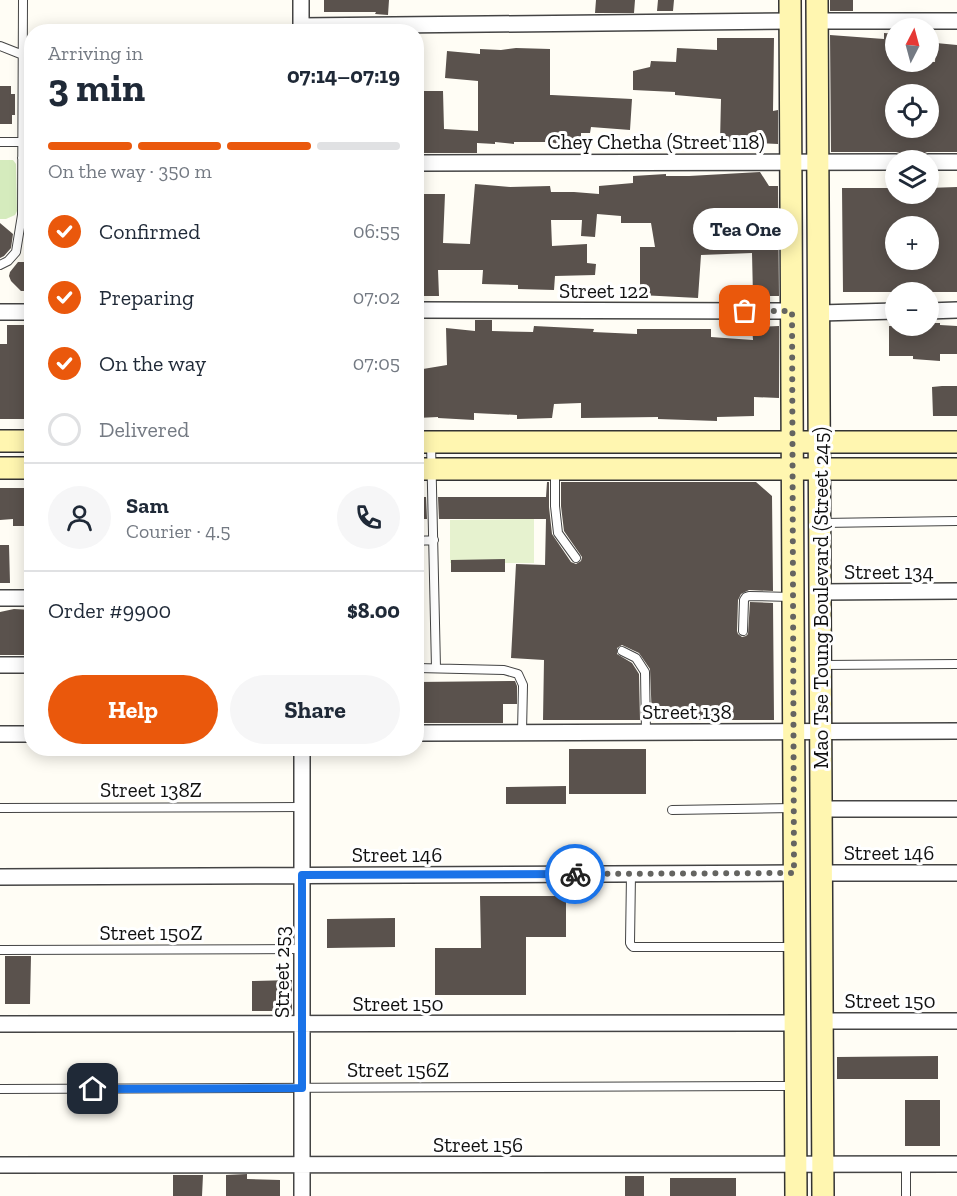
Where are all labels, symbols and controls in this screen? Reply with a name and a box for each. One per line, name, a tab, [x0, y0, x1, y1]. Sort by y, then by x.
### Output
north arrow	[885, 18, 939, 72]
map controls	[885, 18, 939, 336]
text: Arriving in	[48, 41, 143, 65]
text: 07:14–07:19	[287, 62, 400, 89]
text: 3 min	[48, 64, 145, 111]
button: locate	[885, 84, 939, 138]
street label: Chey Chetha (Street 118)	[547, 129, 765, 154]
button: layers	[885, 150, 939, 204]
text: On the way · 350 m	[48, 159, 212, 183]
callout: Tea One	[692, 209, 798, 251]
icon: check	[48, 215, 81, 248]
button: +	[885, 216, 939, 270]
text: Tea One	[710, 217, 781, 241]
text: Confirmed	[99, 218, 200, 245]
text: 06:55	[353, 219, 400, 243]
street label: Street 122	[559, 278, 649, 303]
icon: check	[48, 281, 81, 314]
button: −	[885, 282, 939, 336]
text: Preparing	[99, 284, 194, 311]
text: 07:02	[353, 285, 400, 309]
pin	[719, 285, 770, 336]
icon: bag	[728, 294, 761, 327]
icon: check	[48, 347, 81, 380]
text: On the way	[99, 350, 206, 377]
text: 07:05	[353, 351, 400, 375]
text: Delivered	[99, 416, 189, 443]
street label: Mao Tse Toung Boulevard (Street 245)	[808, 427, 833, 769]
button: person	[48, 486, 111, 549]
button: phone	[337, 486, 400, 549]
text: Sam	[126, 492, 169, 519]
text: Courier · 4.5	[126, 519, 231, 543]
street label: Street 134	[844, 559, 934, 584]
text: Order #9900	[48, 597, 171, 624]
text: $8.00	[347, 597, 400, 624]
button: Help	[48, 675, 218, 744]
button: Share	[230, 675, 400, 744]
street label: Street 138	[642, 699, 732, 724]
street label: Street 138Z	[100, 777, 202, 802]
street label: Street 146	[844, 840, 934, 865]
street label: Street 146	[352, 842, 442, 867]
courier	[545, 844, 605, 904]
icon: bike	[559, 858, 592, 891]
street label: Street 150Z	[99, 920, 203, 945]
street label: Street 253	[269, 926, 294, 1018]
street label: Street 150	[844, 988, 936, 1013]
street label: Street 150	[352, 991, 444, 1016]
street label: Street 156Z	[347, 1057, 449, 1082]
pin	[67, 1063, 118, 1114]
icon: home	[76, 1072, 109, 1105]
street label: Street 156	[433, 1132, 523, 1157]

